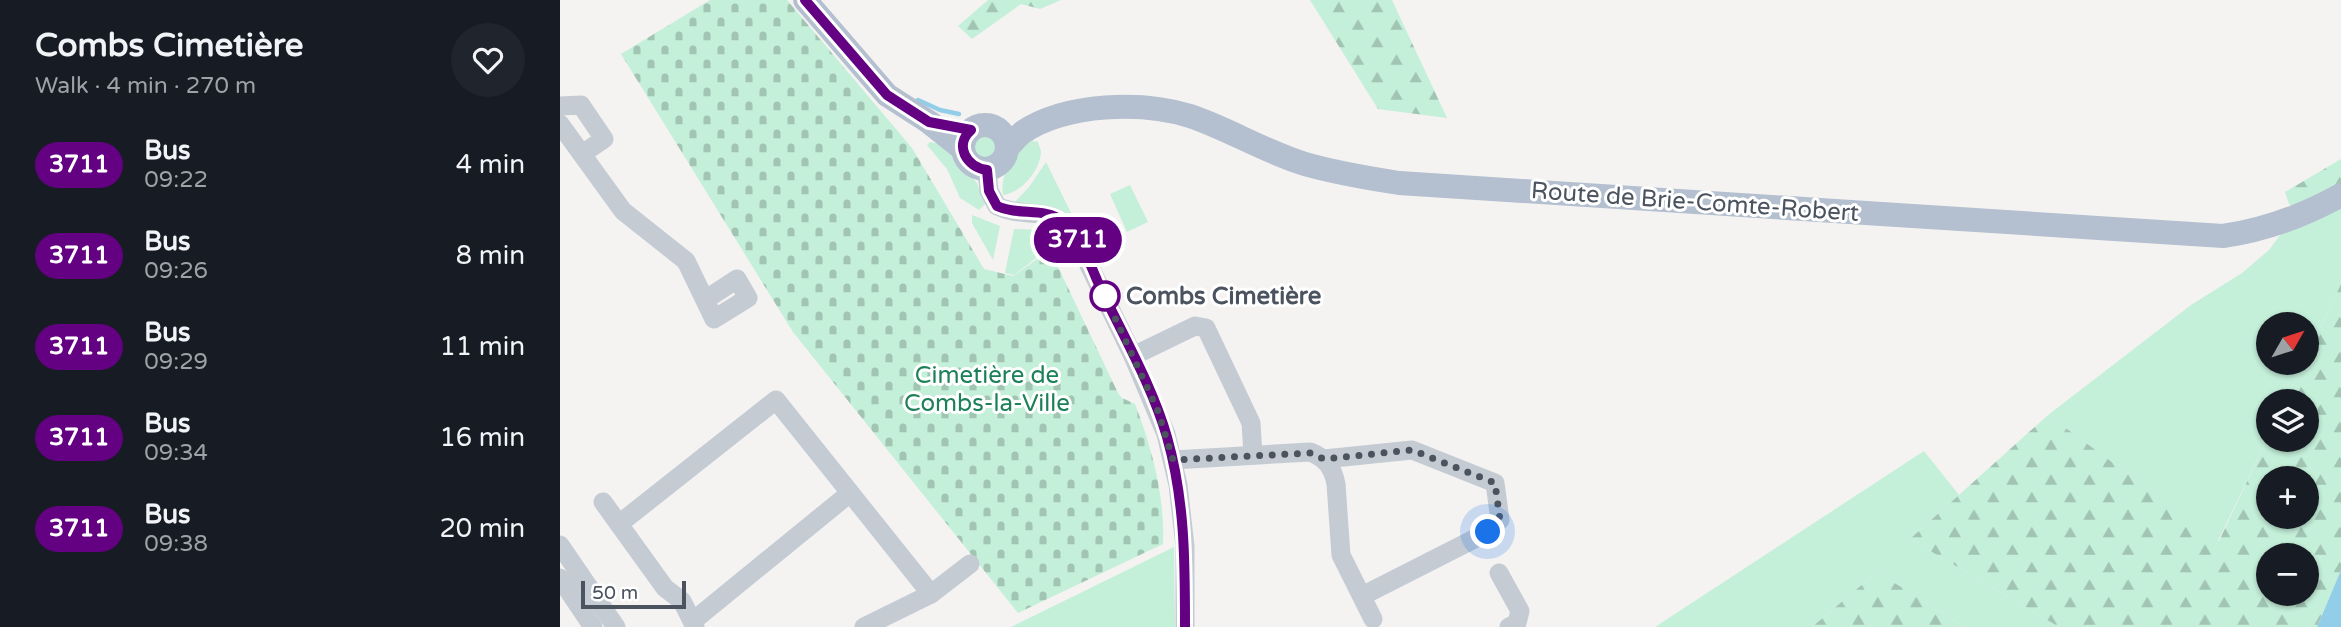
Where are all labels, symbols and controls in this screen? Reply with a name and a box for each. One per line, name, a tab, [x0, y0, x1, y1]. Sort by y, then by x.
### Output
button: heart	[451, 23, 525, 97]
text: Combs Cimetière	[35, 26, 303, 65]
text: Walk · 4 min · 270 m	[35, 72, 256, 100]
text: Bus	[144, 135, 190, 166]
text: 4 min	[456, 149, 525, 180]
text: 3711	[49, 150, 109, 179]
text: 09:22	[144, 166, 208, 194]
street label: Route de Brie-Comte-Robert	[1530, 176, 1860, 228]
line badge: 3711	[1029, 217, 1127, 263]
text: 3711	[1048, 225, 1108, 254]
text: Bus	[144, 226, 190, 257]
text: 8 min	[456, 240, 525, 271]
text: 3711	[49, 241, 109, 270]
text: 09:26	[144, 257, 208, 285]
marker: Combs Cimetière	[1090, 281, 1120, 311]
place label: Combs Cimetière	[1126, 282, 1322, 311]
north arrow	[2256, 312, 2319, 374]
map controls	[2256, 312, 2319, 606]
text: Bus	[144, 317, 190, 348]
text: 11 min	[439, 331, 525, 362]
text: 3711	[49, 332, 109, 361]
text: 09:29	[144, 348, 208, 376]
park label: Cimetière de Combs-la-Ville	[904, 361, 1070, 418]
button: layers	[2256, 389, 2319, 452]
text: Bus	[144, 408, 190, 439]
text: 16 min	[439, 422, 525, 453]
text: 3711	[49, 423, 109, 452]
text: 09:34	[144, 439, 208, 467]
button: +	[2256, 466, 2319, 529]
text: Bus	[144, 499, 190, 530]
text: 20 min	[439, 513, 525, 544]
text: 3711	[49, 514, 109, 543]
your location	[1470, 514, 1505, 549]
text: 09:38	[144, 530, 208, 558]
button: −	[2256, 543, 2319, 606]
scale bar	[581, 578, 686, 610]
text: 50 m	[592, 582, 638, 604]

